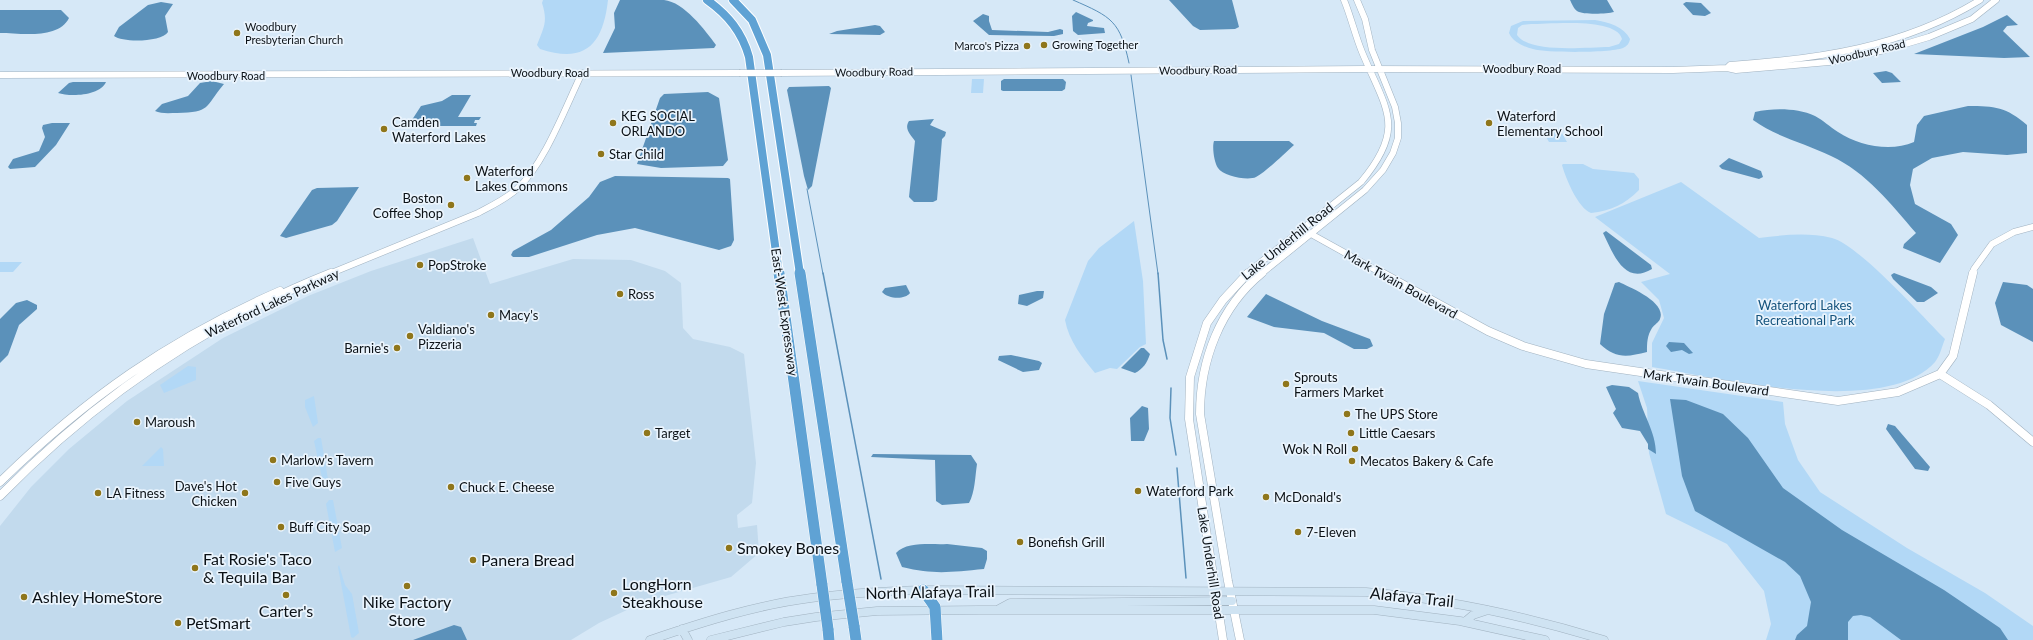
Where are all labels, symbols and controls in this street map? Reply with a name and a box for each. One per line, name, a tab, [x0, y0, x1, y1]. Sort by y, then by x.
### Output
place label: Woodbury Presbyterian Church	[245, 20, 343, 46]
marker: Woodbury Presbyterian Church	[232, 28, 242, 38]
street label: Woodbury Road	[1827, 36, 1907, 67]
place label: Growing Together	[1052, 38, 1138, 51]
place label: Marco's Pizza	[954, 39, 1019, 52]
marker: Growing Together	[1039, 40, 1049, 50]
marker: Marco's Pizza	[1022, 41, 1032, 51]
street label: Woodbury Road	[1159, 62, 1237, 77]
street label: Woodbury Road	[1483, 62, 1561, 75]
street label: Woodbury Road	[835, 64, 913, 79]
street label: Woodbury Road	[511, 66, 589, 79]
street label: Woodbury Road	[187, 69, 265, 82]
place label: KEG SOCIAL ORLANDO	[621, 108, 695, 139]
place label: Waterford Elementary School	[1497, 108, 1603, 139]
place label: Camden Waterford Lakes	[392, 114, 486, 145]
marker: KEG SOCIAL ORLANDO	[608, 118, 618, 128]
marker: Waterford Elementary School	[1484, 118, 1494, 128]
marker: Camden Waterford Lakes	[379, 124, 389, 134]
place label: Star Child	[609, 146, 664, 162]
marker: Star Child	[596, 149, 606, 159]
place label: Waterford Lakes Commons	[475, 163, 568, 194]
marker: Waterford Lakes Commons	[462, 173, 472, 183]
place label: Boston Coffee Shop	[373, 190, 443, 221]
street label: Lake Underhill Road	[1238, 199, 1336, 283]
marker: Boston Coffee Shop	[446, 200, 456, 210]
street label: Mark Twain Boulevard	[1342, 246, 1460, 322]
street label: East-West Expressway	[768, 247, 802, 377]
place label: PopStroke	[428, 257, 486, 273]
marker: PopStroke	[415, 260, 425, 270]
street label: Waterford Lakes Parkway	[203, 265, 342, 341]
place label: Ross	[628, 286, 655, 302]
marker: Ross	[615, 289, 625, 299]
park label: Waterford Lakes Recreational Park	[1755, 297, 1855, 328]
place label: Macy's	[499, 307, 539, 323]
marker: Macy's	[486, 310, 496, 320]
place label: Valdiano's Pizzeria	[418, 321, 475, 352]
marker: Valdiano's Pizzeria	[405, 331, 415, 341]
place label: Barnie's	[344, 340, 389, 356]
marker: Barnie's	[392, 343, 402, 353]
street label: Mark Twain Boulevard	[1642, 365, 1770, 399]
place label: Sprouts Farmers Market	[1294, 369, 1384, 400]
marker: Sprouts Farmers Market	[1281, 379, 1291, 389]
place label: The UPS Store	[1355, 406, 1438, 422]
marker: The UPS Store	[1342, 409, 1352, 419]
place label: Maroush	[145, 414, 195, 430]
marker: Maroush	[132, 417, 142, 427]
place label: Target	[655, 425, 691, 441]
place label: Little Caesars	[1359, 425, 1436, 441]
marker: Target	[642, 428, 652, 438]
marker: Little Caesars	[1346, 428, 1356, 438]
place label: Wok N Roll	[1282, 441, 1347, 457]
marker: Wok N Roll	[1350, 444, 1360, 454]
place label: Marlow's Tavern	[281, 452, 374, 468]
place label: Mecatos Bakery & Cafe	[1360, 453, 1494, 469]
marker: Marlow's Tavern	[268, 455, 278, 465]
marker: Mecatos Bakery & Cafe	[1347, 456, 1357, 466]
place label: Five Guys	[285, 474, 341, 490]
marker: Five Guys	[272, 477, 282, 487]
place label: Dave's Hot Chicken	[175, 478, 237, 509]
place label: Chuck E. Cheese	[459, 479, 555, 495]
marker: Chuck E. Cheese	[446, 482, 456, 492]
place label: Waterford Park	[1146, 483, 1234, 499]
place label: LA Fitness	[106, 485, 165, 501]
marker: Waterford Park	[1133, 486, 1143, 496]
marker: LA Fitness	[93, 488, 103, 498]
marker: Dave's Hot Chicken	[240, 488, 250, 498]
place label: McDonald's	[1274, 489, 1342, 505]
marker: McDonald's	[1261, 492, 1271, 502]
street label: Lake Underhill Road	[1194, 506, 1228, 620]
place label: Buff City Soap	[289, 519, 371, 535]
marker: Buff City Soap	[276, 522, 286, 532]
place label: 7-Eleven	[1306, 524, 1356, 540]
marker: 7-Eleven	[1293, 527, 1303, 537]
place label: Bonefish Grill	[1028, 534, 1105, 550]
marker: Bonefish Grill	[1015, 537, 1025, 547]
place label: Smokey Bones	[737, 538, 839, 557]
marker: Smokey Bones	[724, 543, 734, 553]
place label: Fat Rosie's Taco & Tequila Bar	[203, 549, 312, 586]
place label: Panera Bread	[481, 550, 574, 569]
marker: Panera Bread	[468, 555, 478, 565]
marker: Fat Rosie's Taco & Tequila Bar	[190, 563, 200, 573]
place label: LongHorn Steakhouse	[622, 574, 703, 611]
marker: Nike Factory Store	[402, 581, 412, 591]
street label: North Alafaya Trail	[865, 581, 995, 602]
street label: Alafaya Trail	[1369, 583, 1455, 610]
place label: Ashley HomeStore	[32, 587, 162, 606]
marker: LongHorn Steakhouse	[609, 588, 619, 598]
marker: Carter's	[281, 590, 291, 600]
marker: Ashley HomeStore	[19, 592, 29, 602]
place label: Nike Factory Store	[363, 592, 452, 629]
place label: Carter's	[259, 601, 313, 620]
place label: PetSmart	[186, 613, 251, 632]
marker: PetSmart	[173, 618, 183, 628]

